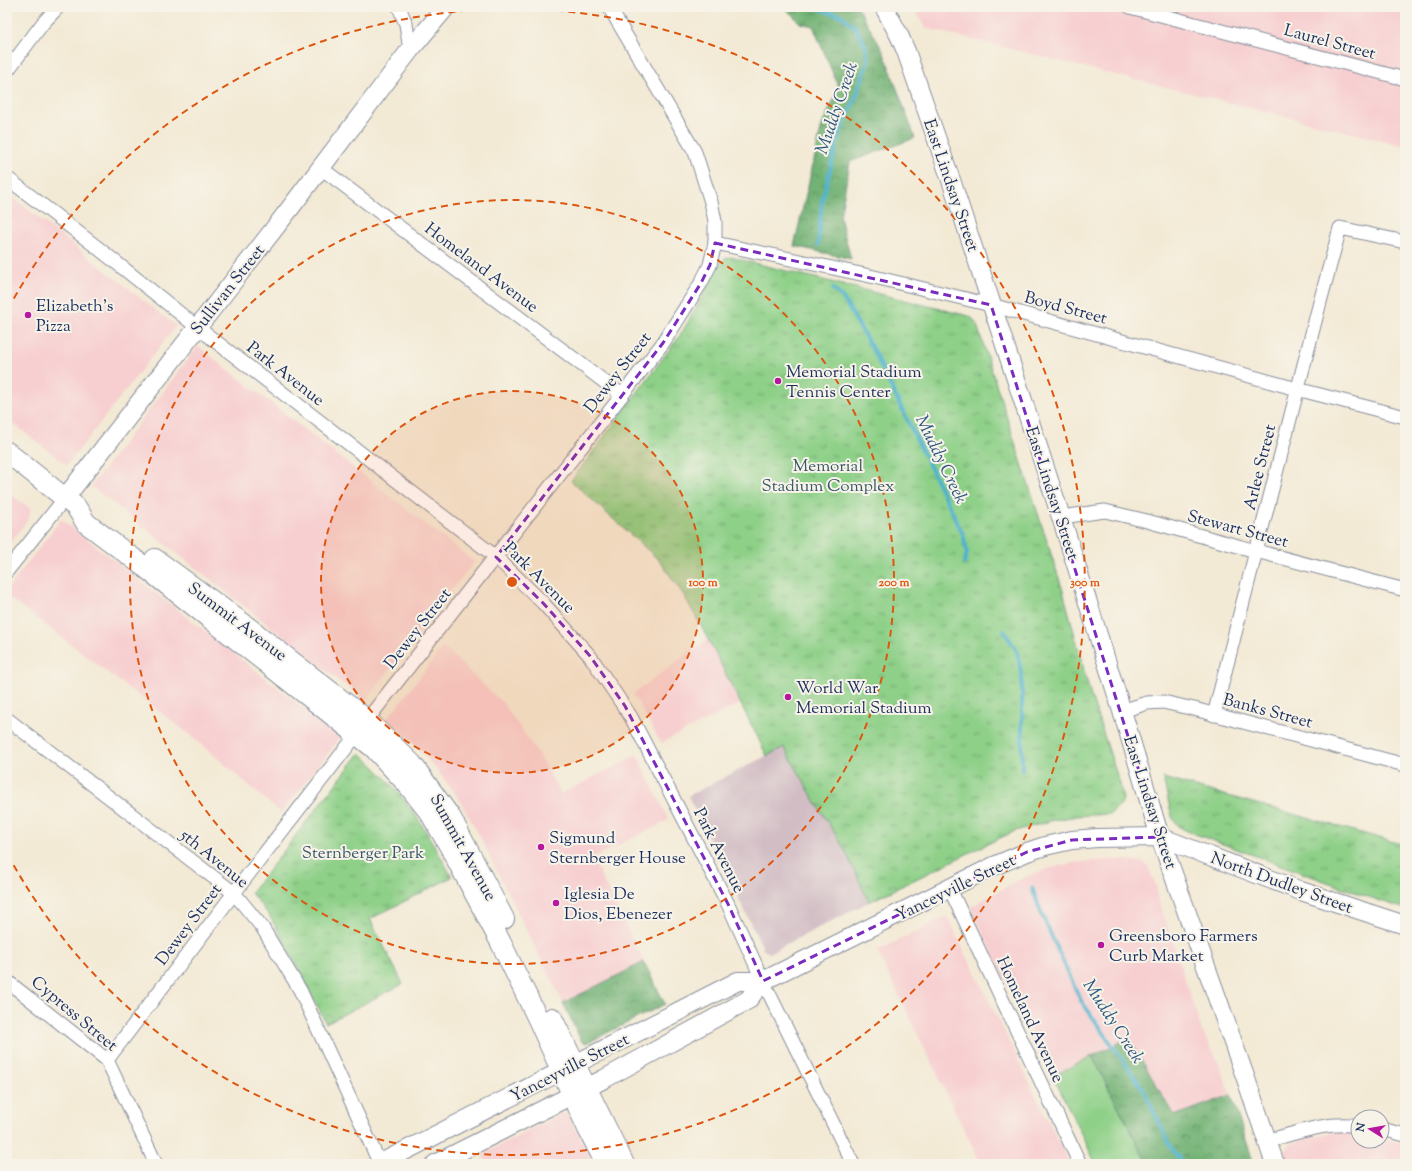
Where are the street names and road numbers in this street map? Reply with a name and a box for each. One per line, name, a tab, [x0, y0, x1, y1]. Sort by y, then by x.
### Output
street label: Laurel Street	[1281, 19, 1378, 67]
street label: East Lindsay Street	[916, 116, 984, 255]
street label: Homeland Avenue	[419, 218, 543, 319]
street label: Sullivan Street	[186, 240, 272, 340]
street label: Boyd Street	[1021, 286, 1110, 332]
street label: Dewey Street	[579, 327, 658, 419]
street label: Park Avenue	[241, 337, 329, 413]
street label: Arlee Street	[1239, 422, 1283, 513]
street label: East Lindsay Street	[1018, 424, 1084, 564]
street label: Stewart Street	[1184, 505, 1291, 555]
street label: Park Avenue	[497, 537, 580, 620]
street label: Summit Avenue	[182, 577, 292, 668]
street label: Dewey Street	[379, 583, 458, 675]
street label: Banks Street	[1220, 688, 1315, 735]
street label: East Lindsay Street	[1116, 733, 1182, 873]
street label: Summit Avenue	[423, 790, 502, 906]
street label: Park Avenue	[686, 804, 750, 898]
street label: 5th Avenue	[174, 824, 253, 895]
street label: North Dudley Street	[1207, 847, 1356, 921]
street label: Yanceyville Street	[892, 849, 1020, 928]
street label: Dewey Street	[151, 879, 228, 971]
street label: Homeland Avenue	[989, 953, 1069, 1087]
street label: Cypress Street	[25, 971, 122, 1058]
street label: Yanceyville Street	[506, 1028, 634, 1109]

